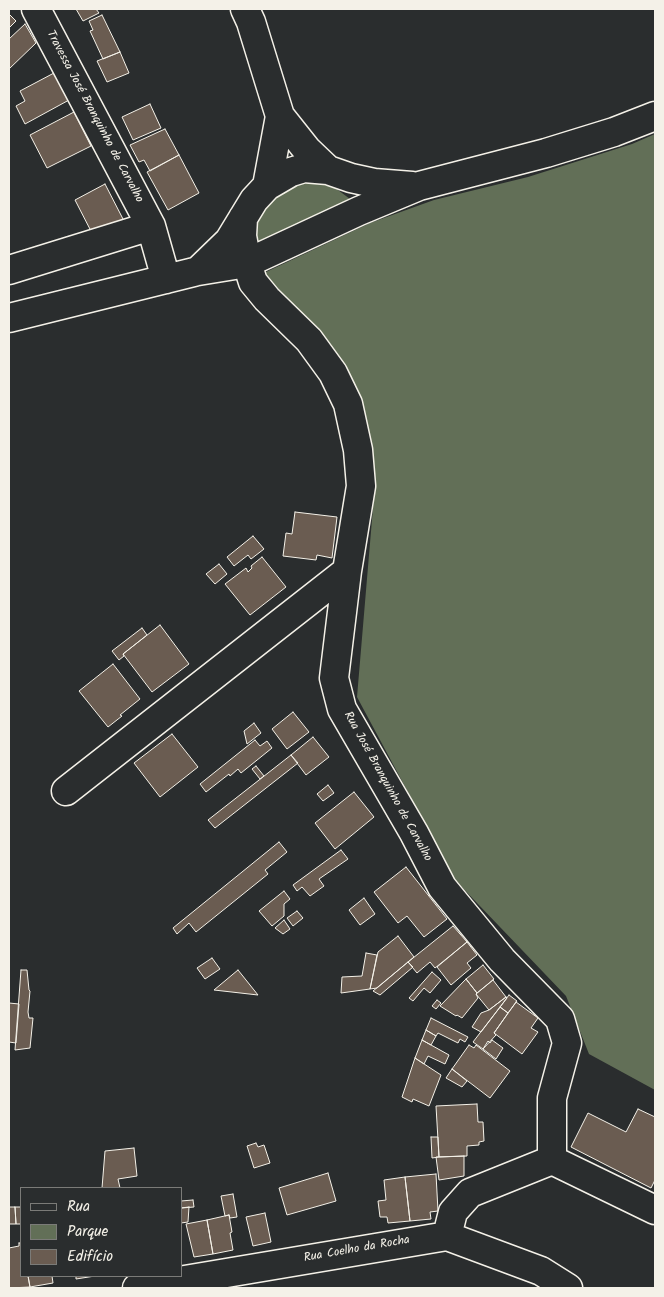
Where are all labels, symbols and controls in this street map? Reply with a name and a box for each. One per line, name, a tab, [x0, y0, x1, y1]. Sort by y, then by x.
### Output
street label: Travessa José Branquinho de Carvalho	[42, 28, 146, 206]
street label: Rua José Branquinho de Carvalho	[340, 710, 434, 864]
legend	[20, 1187, 182, 1277]
text: Rua	[67, 1195, 90, 1219]
text: Parque	[67, 1220, 108, 1244]
street label: Rua Coelho da Rocha	[303, 1234, 411, 1266]
text: Edifício	[67, 1245, 113, 1269]

